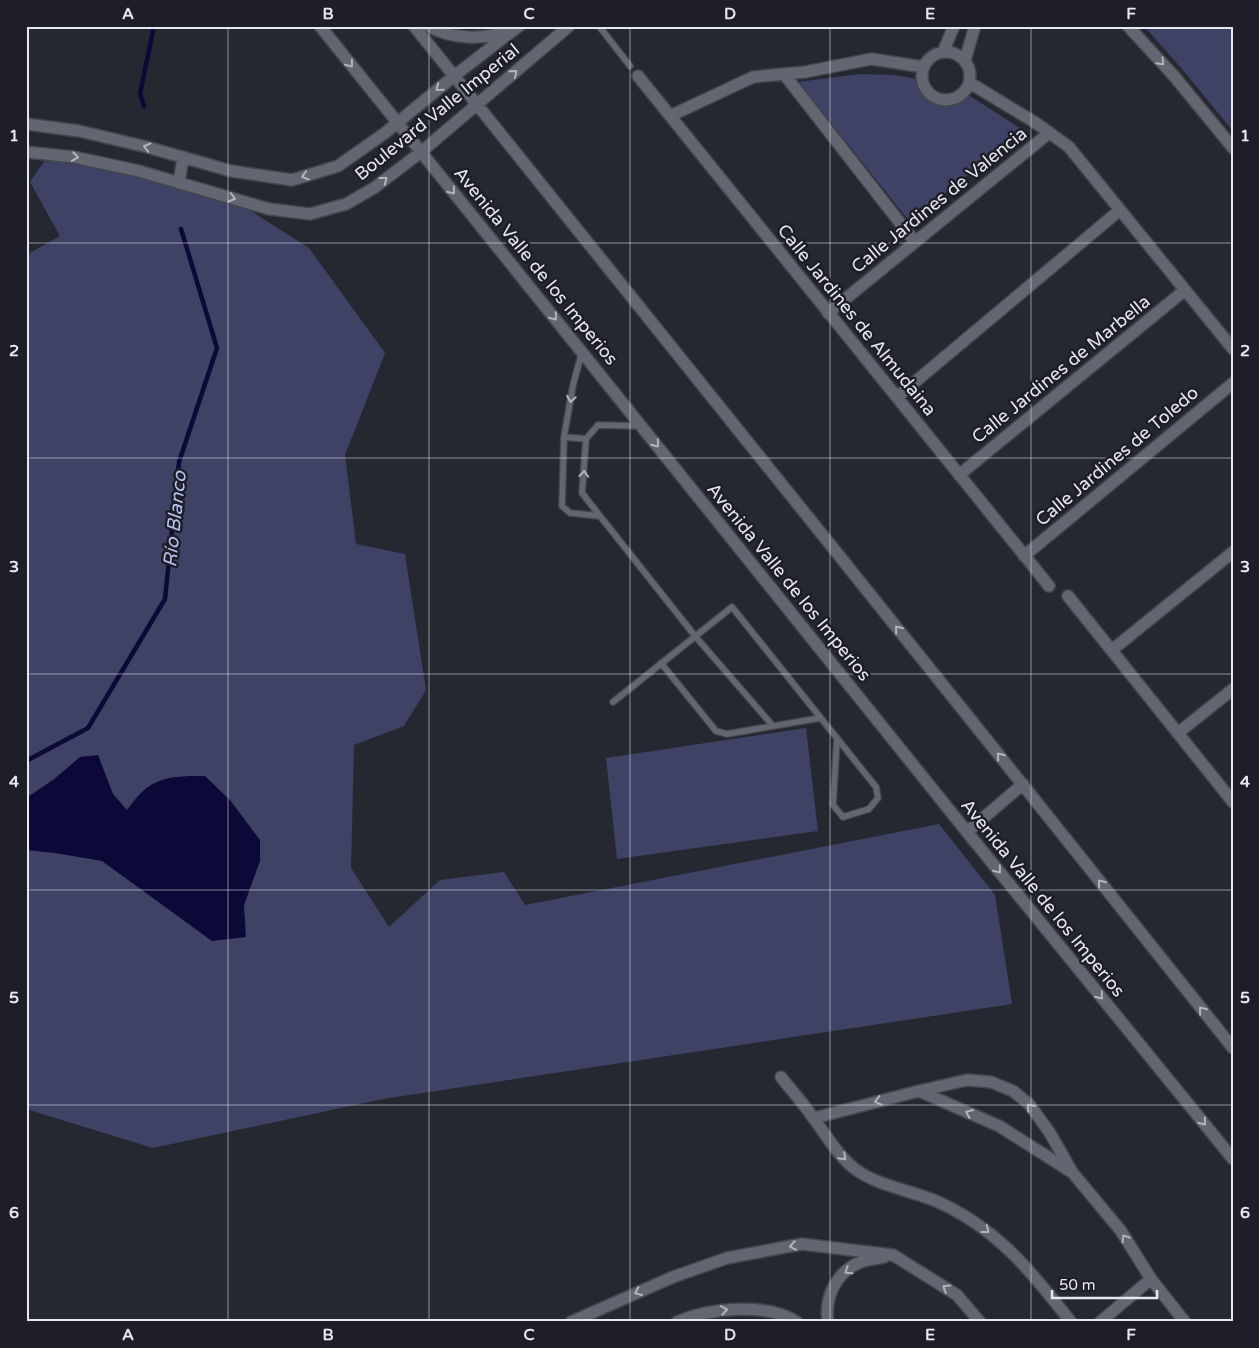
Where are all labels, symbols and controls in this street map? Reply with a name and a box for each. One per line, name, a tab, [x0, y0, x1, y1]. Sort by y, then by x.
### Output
text: A	[122, 4, 134, 24]
text: B	[322, 4, 334, 24]
text: C	[523, 4, 535, 24]
text: D	[724, 4, 736, 24]
text: E	[925, 4, 935, 24]
text: F	[1126, 4, 1136, 24]
street label: Boulevard Valle Imperial	[350, 39, 524, 185]
one-way arrow	[1155, 56, 1164, 65]
one-way arrow	[345, 58, 353, 67]
one-way arrow	[508, 70, 517, 79]
one-way arrow	[436, 83, 445, 91]
street label: Calle Jardines de Valencia	[847, 122, 1031, 278]
text: 1	[9, 126, 19, 146]
text: 1	[1240, 126, 1250, 146]
one-way arrow	[143, 143, 151, 153]
one-way arrow	[70, 152, 79, 162]
street label: Avenida Valle de los Imperios	[449, 163, 623, 369]
one-way arrow	[301, 171, 309, 181]
one-way arrow	[378, 177, 388, 186]
one-way arrow	[447, 185, 456, 194]
one-way arrow	[227, 193, 235, 203]
street label: Calle Jardines de Almudaina	[773, 220, 941, 420]
street label: Calle Jardines de Marbella	[967, 290, 1155, 448]
one-way arrow	[549, 311, 557, 320]
text: 2	[9, 341, 19, 361]
text: 2	[1240, 341, 1250, 361]
street label: Calle Jardines de Toledo	[1031, 381, 1203, 531]
one-way arrow	[566, 395, 576, 404]
one-way arrow	[650, 438, 658, 447]
water label: Río Blanco	[159, 469, 191, 568]
one-way arrow	[578, 470, 589, 478]
street label: Avenida Valle de los Imperios	[702, 479, 876, 685]
text: 3	[9, 557, 19, 577]
text: 3	[1240, 557, 1250, 577]
one-way arrow	[896, 626, 904, 635]
one-way arrow	[997, 752, 1006, 761]
text: 4	[9, 772, 19, 792]
text: 4	[1240, 772, 1250, 792]
street label: Avenida Valle de los Imperios	[956, 795, 1130, 1001]
one-way arrow	[992, 864, 1001, 873]
one-way arrow	[1099, 880, 1107, 889]
text: 5	[9, 988, 19, 1008]
text: 5	[1240, 988, 1250, 1008]
one-way arrow	[1095, 990, 1103, 999]
one-way arrow	[1200, 1007, 1208, 1016]
one-way arrow	[875, 1096, 883, 1106]
one-way arrow	[1027, 1104, 1036, 1113]
one-way arrow	[965, 1108, 974, 1119]
one-way arrow	[1197, 1116, 1205, 1125]
one-way arrow	[837, 1151, 846, 1160]
text: 6	[9, 1203, 19, 1223]
text: 6	[1240, 1203, 1250, 1223]
one-way arrow	[980, 1225, 989, 1233]
one-way arrow	[1122, 1234, 1132, 1243]
one-way arrow	[789, 1240, 798, 1250]
one-way arrow	[844, 1265, 853, 1274]
scale bar	[1052, 1268, 1156, 1300]
text: 50 m	[1059, 1276, 1096, 1294]
one-way arrow	[634, 1285, 643, 1296]
one-way arrow	[942, 1285, 951, 1294]
one-way arrow	[720, 1305, 728, 1316]
text: A	[122, 1325, 134, 1345]
text: B	[322, 1325, 334, 1345]
text: C	[523, 1325, 535, 1345]
text: D	[724, 1325, 736, 1345]
text: E	[925, 1325, 935, 1345]
text: F	[1126, 1325, 1136, 1345]

